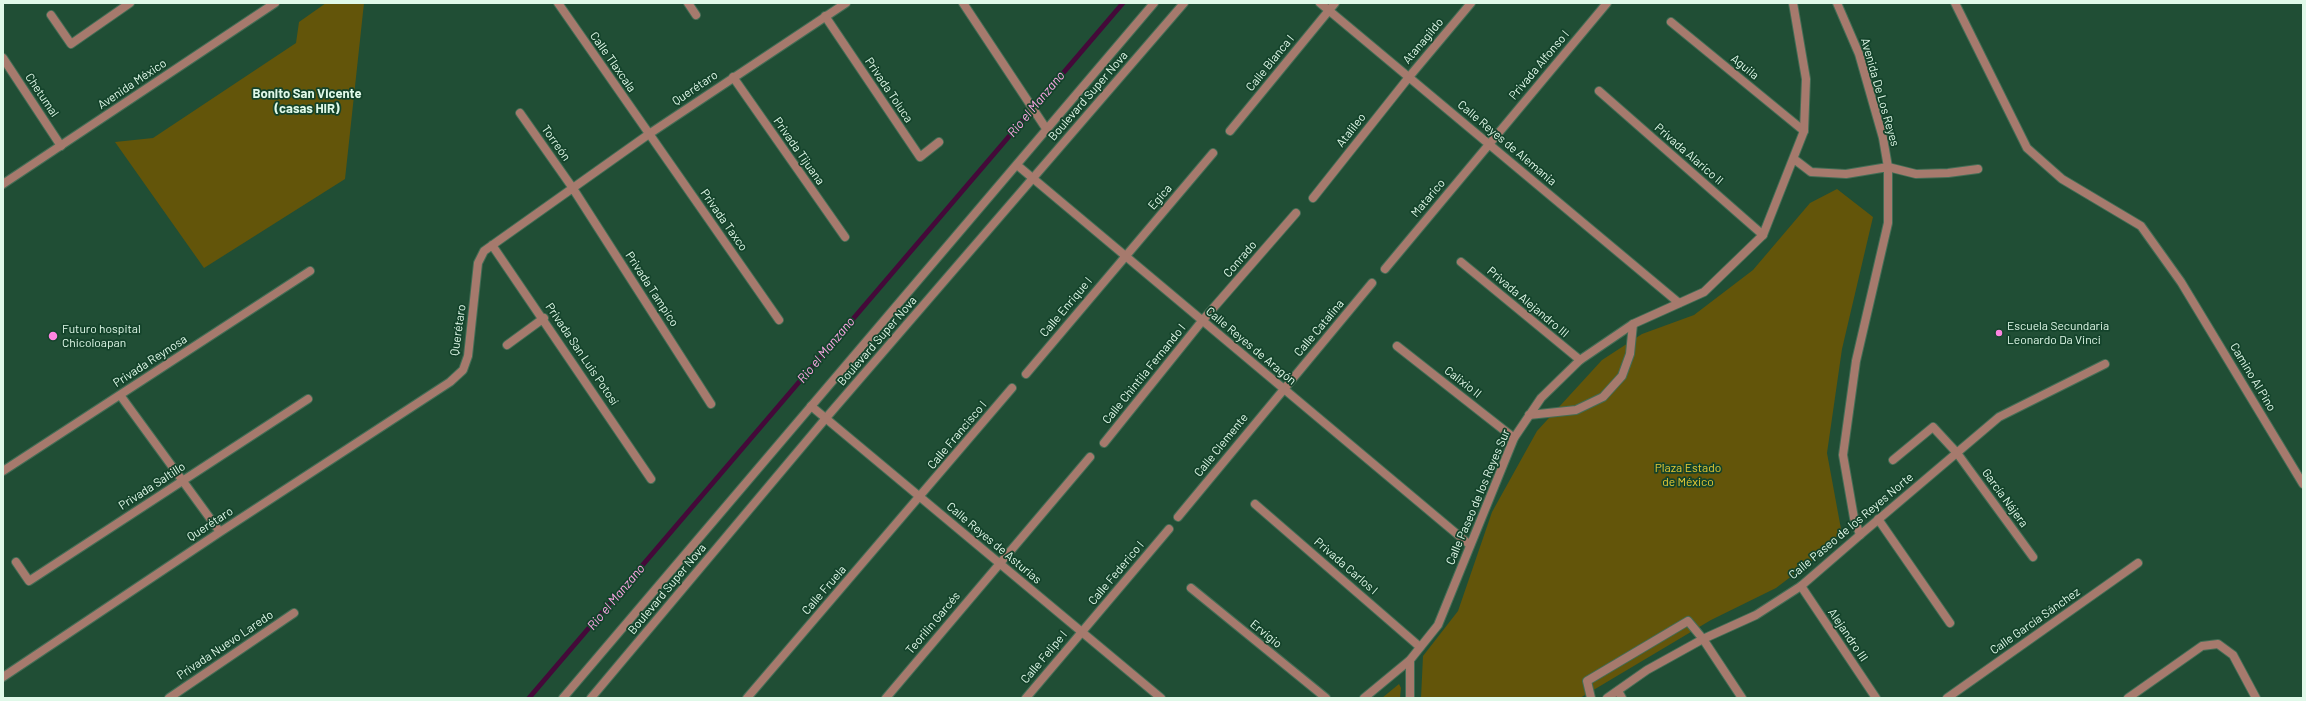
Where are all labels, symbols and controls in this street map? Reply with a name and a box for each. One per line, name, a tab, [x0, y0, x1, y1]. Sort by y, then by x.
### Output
street label: Atanagildo	[1400, 15, 1446, 67]
street label: Privada Alfonso I	[1506, 27, 1572, 103]
street label: Calle Tlaxcala	[587, 29, 639, 95]
street label: Calle Blanca I	[1243, 32, 1297, 94]
street label: Avenida De Los Reyes	[1858, 36, 1902, 148]
street label: Boulevard Super Nova	[1045, 48, 1131, 144]
street label: Aguila	[1728, 51, 1762, 83]
street label: Privada Toluca	[862, 55, 916, 125]
street label: Avenida México	[95, 56, 169, 112]
street label: Querétaro	[670, 68, 720, 108]
water label: Rio el Manzano	[1004, 68, 1068, 140]
street label: Chetumal	[22, 70, 62, 120]
district label: Bonito San Vicente (casas HIR)	[252, 86, 362, 117]
street label: Calle Reyes de Alemania	[1455, 97, 1559, 189]
street label: Atalileo	[1333, 110, 1369, 150]
street label: Privada Tijuana	[770, 114, 828, 188]
street label: Privada Alarico II	[1652, 120, 1726, 188]
street label: Torreón	[538, 122, 574, 164]
street label: Matarico	[1408, 176, 1448, 220]
street label: Egica	[1145, 181, 1175, 213]
street label: Privada Taxco	[697, 186, 751, 254]
street label: Conrado	[1220, 238, 1260, 280]
street label: Privada Tampico	[622, 249, 682, 329]
street label: Privada Alejandro III	[1484, 264, 1572, 340]
street label: Calle Enrique I	[1037, 274, 1095, 340]
street label: Boulevard Super Nova	[834, 293, 920, 389]
street label: Calle Catalina	[1291, 297, 1347, 359]
street label: Privada San Luis Potosí	[542, 300, 622, 408]
street label: Querétaro	[447, 303, 469, 357]
street label: Calle Reyes de Aragón	[1203, 304, 1299, 388]
water label: Rio el Manzano	[794, 314, 858, 386]
place label: Escuela Secundaria Leonardo Da Vinci	[2007, 319, 2109, 347]
street label: Calle Chintila Fernando I	[1099, 321, 1189, 427]
place label: Futuro hospital Chicoloapan	[62, 322, 141, 350]
marker: Escuela Secundaria Leonardo Da Vinci	[1994, 328, 2004, 338]
marker: Futuro hospital Chicoloapan	[47, 330, 59, 342]
street label: Privada Reynosa	[110, 332, 190, 390]
street label: Camino Al Pino	[2227, 340, 2279, 414]
street label: Calixio II	[1442, 363, 1484, 401]
street label: Calle Francisco I	[924, 398, 990, 472]
street label: Calle Clemente	[1191, 410, 1251, 480]
street label: Calle Paseo de los Reyes Sur	[1443, 427, 1513, 567]
street label: Privada Saltillo	[116, 459, 188, 513]
park label: Plaza Estado de México	[1655, 461, 1721, 489]
street label: García Nájera	[1979, 466, 2031, 530]
street label: Calle Paseo de los Reyes Norte	[1786, 470, 1916, 582]
street label: Calle Reyes de Asturias	[944, 499, 1044, 587]
street label: Querétaro	[184, 504, 236, 544]
street label: Privada Carlos I	[1311, 534, 1381, 598]
street label: Calle Federico I	[1085, 538, 1147, 608]
street label: Boulevard Super Nova	[625, 541, 709, 637]
water label: Rio el Manzano	[584, 561, 648, 633]
street label: Calle Fruela	[799, 562, 849, 618]
street label: Calle García Sánchez	[1987, 585, 2083, 657]
street label: Teorilin Garcés	[903, 589, 963, 657]
street label: Alejandro III	[1825, 606, 1871, 664]
street label: Privada Nuevo Laredo	[174, 607, 276, 683]
street label: Ervigio	[1247, 617, 1285, 651]
street label: Calle Felipe I	[1018, 628, 1070, 686]

